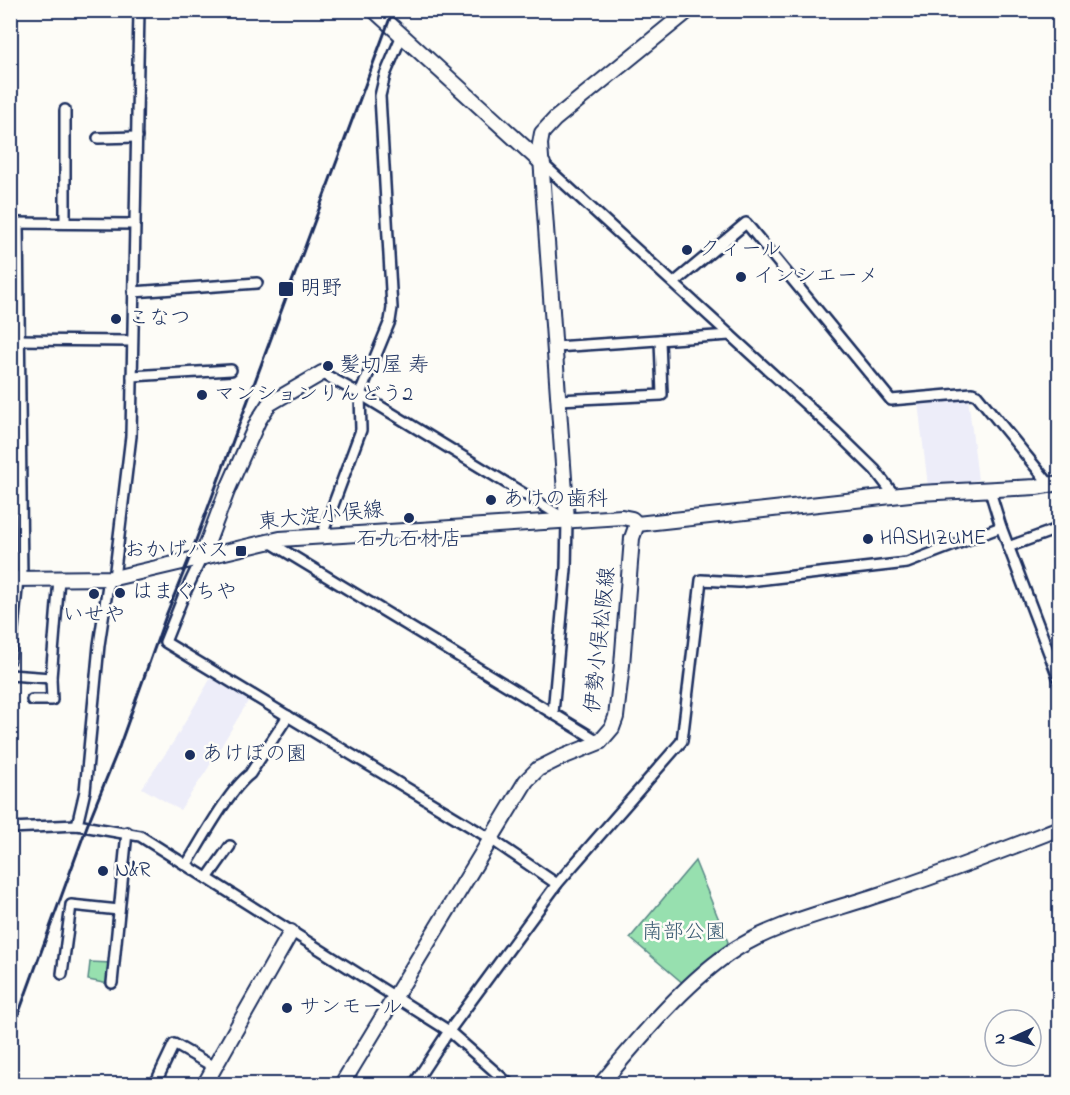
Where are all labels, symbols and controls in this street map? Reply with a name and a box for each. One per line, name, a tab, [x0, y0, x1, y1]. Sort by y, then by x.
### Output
place label: クィール	[699, 235, 782, 265]
marker: クィール	[680, 243, 694, 257]
place label: インシエーメ	[753, 262, 879, 292]
marker: インシエーメ	[734, 270, 748, 284]
place label: 明野	[300, 274, 342, 304]
marker: 明野	[277, 280, 295, 298]
place label: こなつ	[128, 304, 191, 334]
marker: こなつ	[109, 312, 123, 326]
place label: 髪切屋 寿	[340, 351, 429, 381]
marker: 髪切屋 寿	[321, 359, 335, 373]
place label: マンションりんどう2	[214, 380, 413, 410]
marker: マンションりんどう2	[195, 388, 209, 402]
place label: あけの歯科	[503, 485, 608, 515]
marker: あけの歯科	[484, 493, 498, 507]
street label: 東大淀小俣線	[257, 495, 385, 539]
marker: 石九石材店	[402, 511, 416, 525]
place label: HASHIZUME	[880, 524, 986, 554]
place label: 石九石材店	[357, 525, 462, 555]
marker: HASHIZUME	[861, 532, 875, 546]
place label: おかげバス	[124, 536, 229, 566]
marker: おかげバス	[234, 544, 248, 558]
street label: 伊勢小俣松阪線	[578, 565, 624, 715]
place label: はまぐちや	[132, 578, 237, 608]
marker: はまぐちや	[113, 586, 127, 600]
marker: いせや	[87, 587, 101, 601]
place label: いせや	[63, 601, 126, 631]
place label: あけぼの園	[202, 740, 307, 770]
marker: あけぼの園	[183, 748, 197, 762]
place label: N&R	[115, 856, 151, 886]
marker: N&R	[96, 864, 110, 878]
park label: 南部公園	[642, 918, 726, 948]
place label: サンモール	[299, 993, 403, 1023]
marker: サンモール	[280, 1001, 294, 1015]
north arrow	[983, 1008, 1043, 1068]
text: N	[988, 1032, 1012, 1045]

